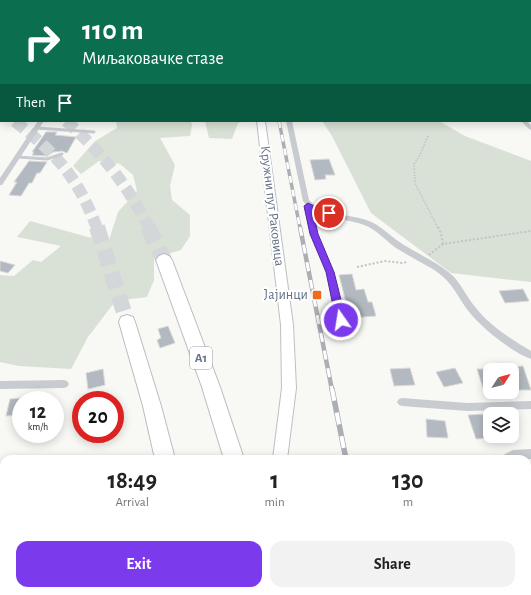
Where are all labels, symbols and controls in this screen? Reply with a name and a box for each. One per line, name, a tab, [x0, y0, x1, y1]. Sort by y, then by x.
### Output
icon: right	[16, 16, 68, 68]
text: 110 m	[82, 17, 144, 45]
text: Миљаковачке стазе	[82, 50, 224, 68]
icon: arrive	[54, 92, 76, 114]
text: Then	[16, 95, 46, 110]
street label: Кружни пут Раковица	[258, 145, 286, 268]
pin	[312, 196, 346, 230]
icon: arrive	[318, 202, 340, 224]
place label: Јајинци	[264, 288, 308, 302]
marker: Јајинци	[311, 289, 323, 301]
position arrow	[320, 299, 362, 341]
road number: A1	[190, 347, 212, 369]
north arrow	[483, 363, 519, 399]
map controls	[483, 363, 519, 443]
speed limit sign: 20	[72, 391, 124, 443]
text: 12	[30, 402, 46, 422]
button: layers	[483, 407, 519, 443]
text: km/h	[28, 422, 48, 432]
text: 18:49	[107, 469, 157, 493]
text: 1	[270, 469, 279, 493]
text: 130	[392, 469, 424, 493]
text: Arrival	[115, 496, 149, 509]
text: min	[264, 496, 285, 509]
text: m	[403, 496, 413, 509]
button: Exit	[16, 541, 262, 587]
button: Share	[270, 541, 515, 587]

